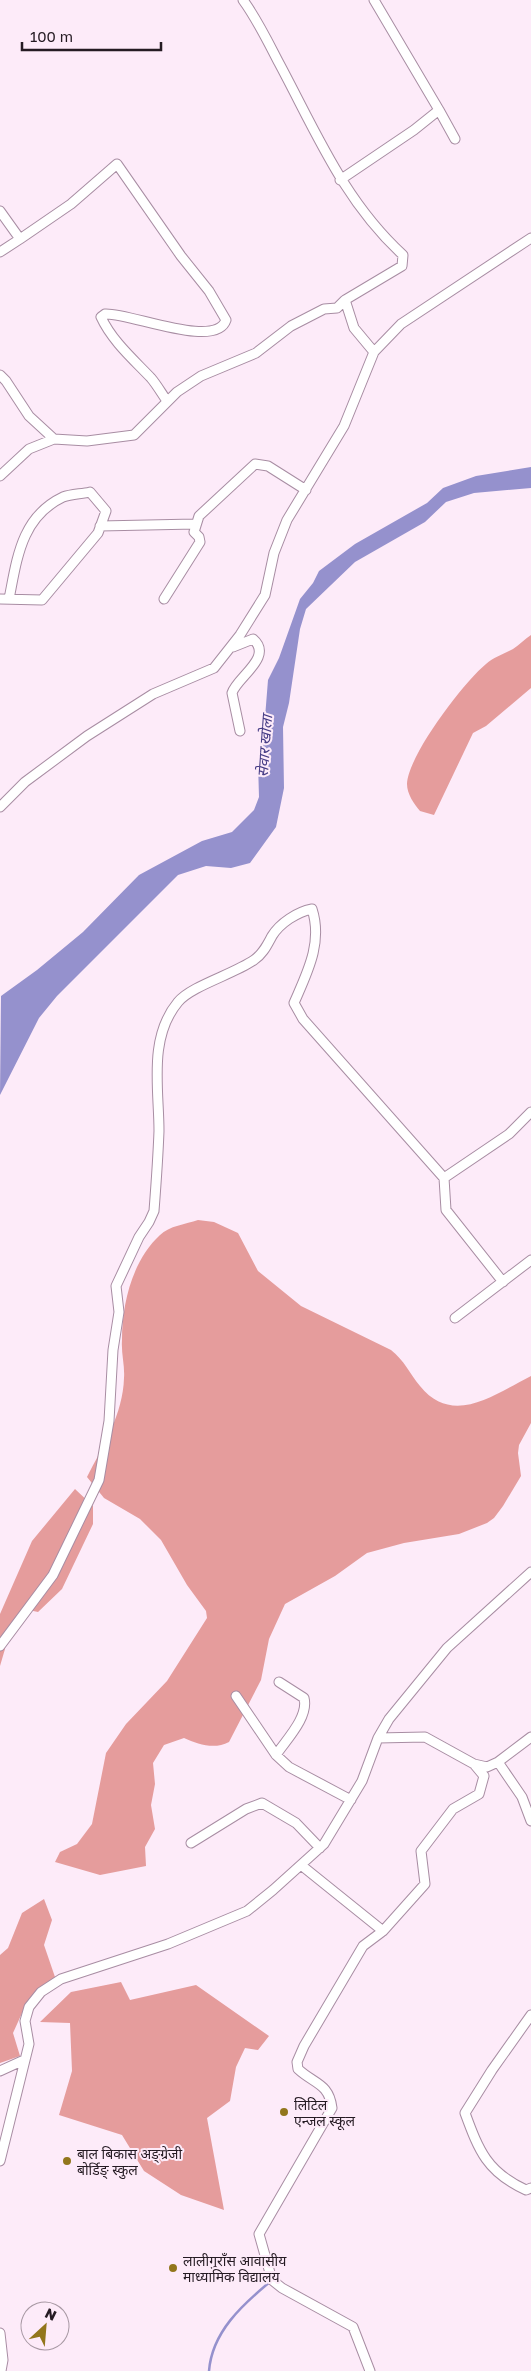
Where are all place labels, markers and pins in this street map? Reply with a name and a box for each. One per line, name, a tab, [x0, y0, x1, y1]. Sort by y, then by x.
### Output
place label: लिटिल एन्जल स्कूल	[294, 2096, 355, 2131]
marker: लिटिल एन्जल स्कूल	[278, 2106, 290, 2118]
place label: बाल बिकास अङ्ग्रेजी बोर्डिङ् स्कुल	[77, 2145, 182, 2180]
marker: बाल बिकास अङ्ग्रेजी बोर्डिङ् स्कुल	[61, 2155, 73, 2167]
place label: लालीगुराँस आवासीय माध्यामिक विद्यालय	[183, 2252, 287, 2285]
marker: लालीगुराँस आवासीय माध्यामिक विद्यालय	[167, 2262, 179, 2274]

